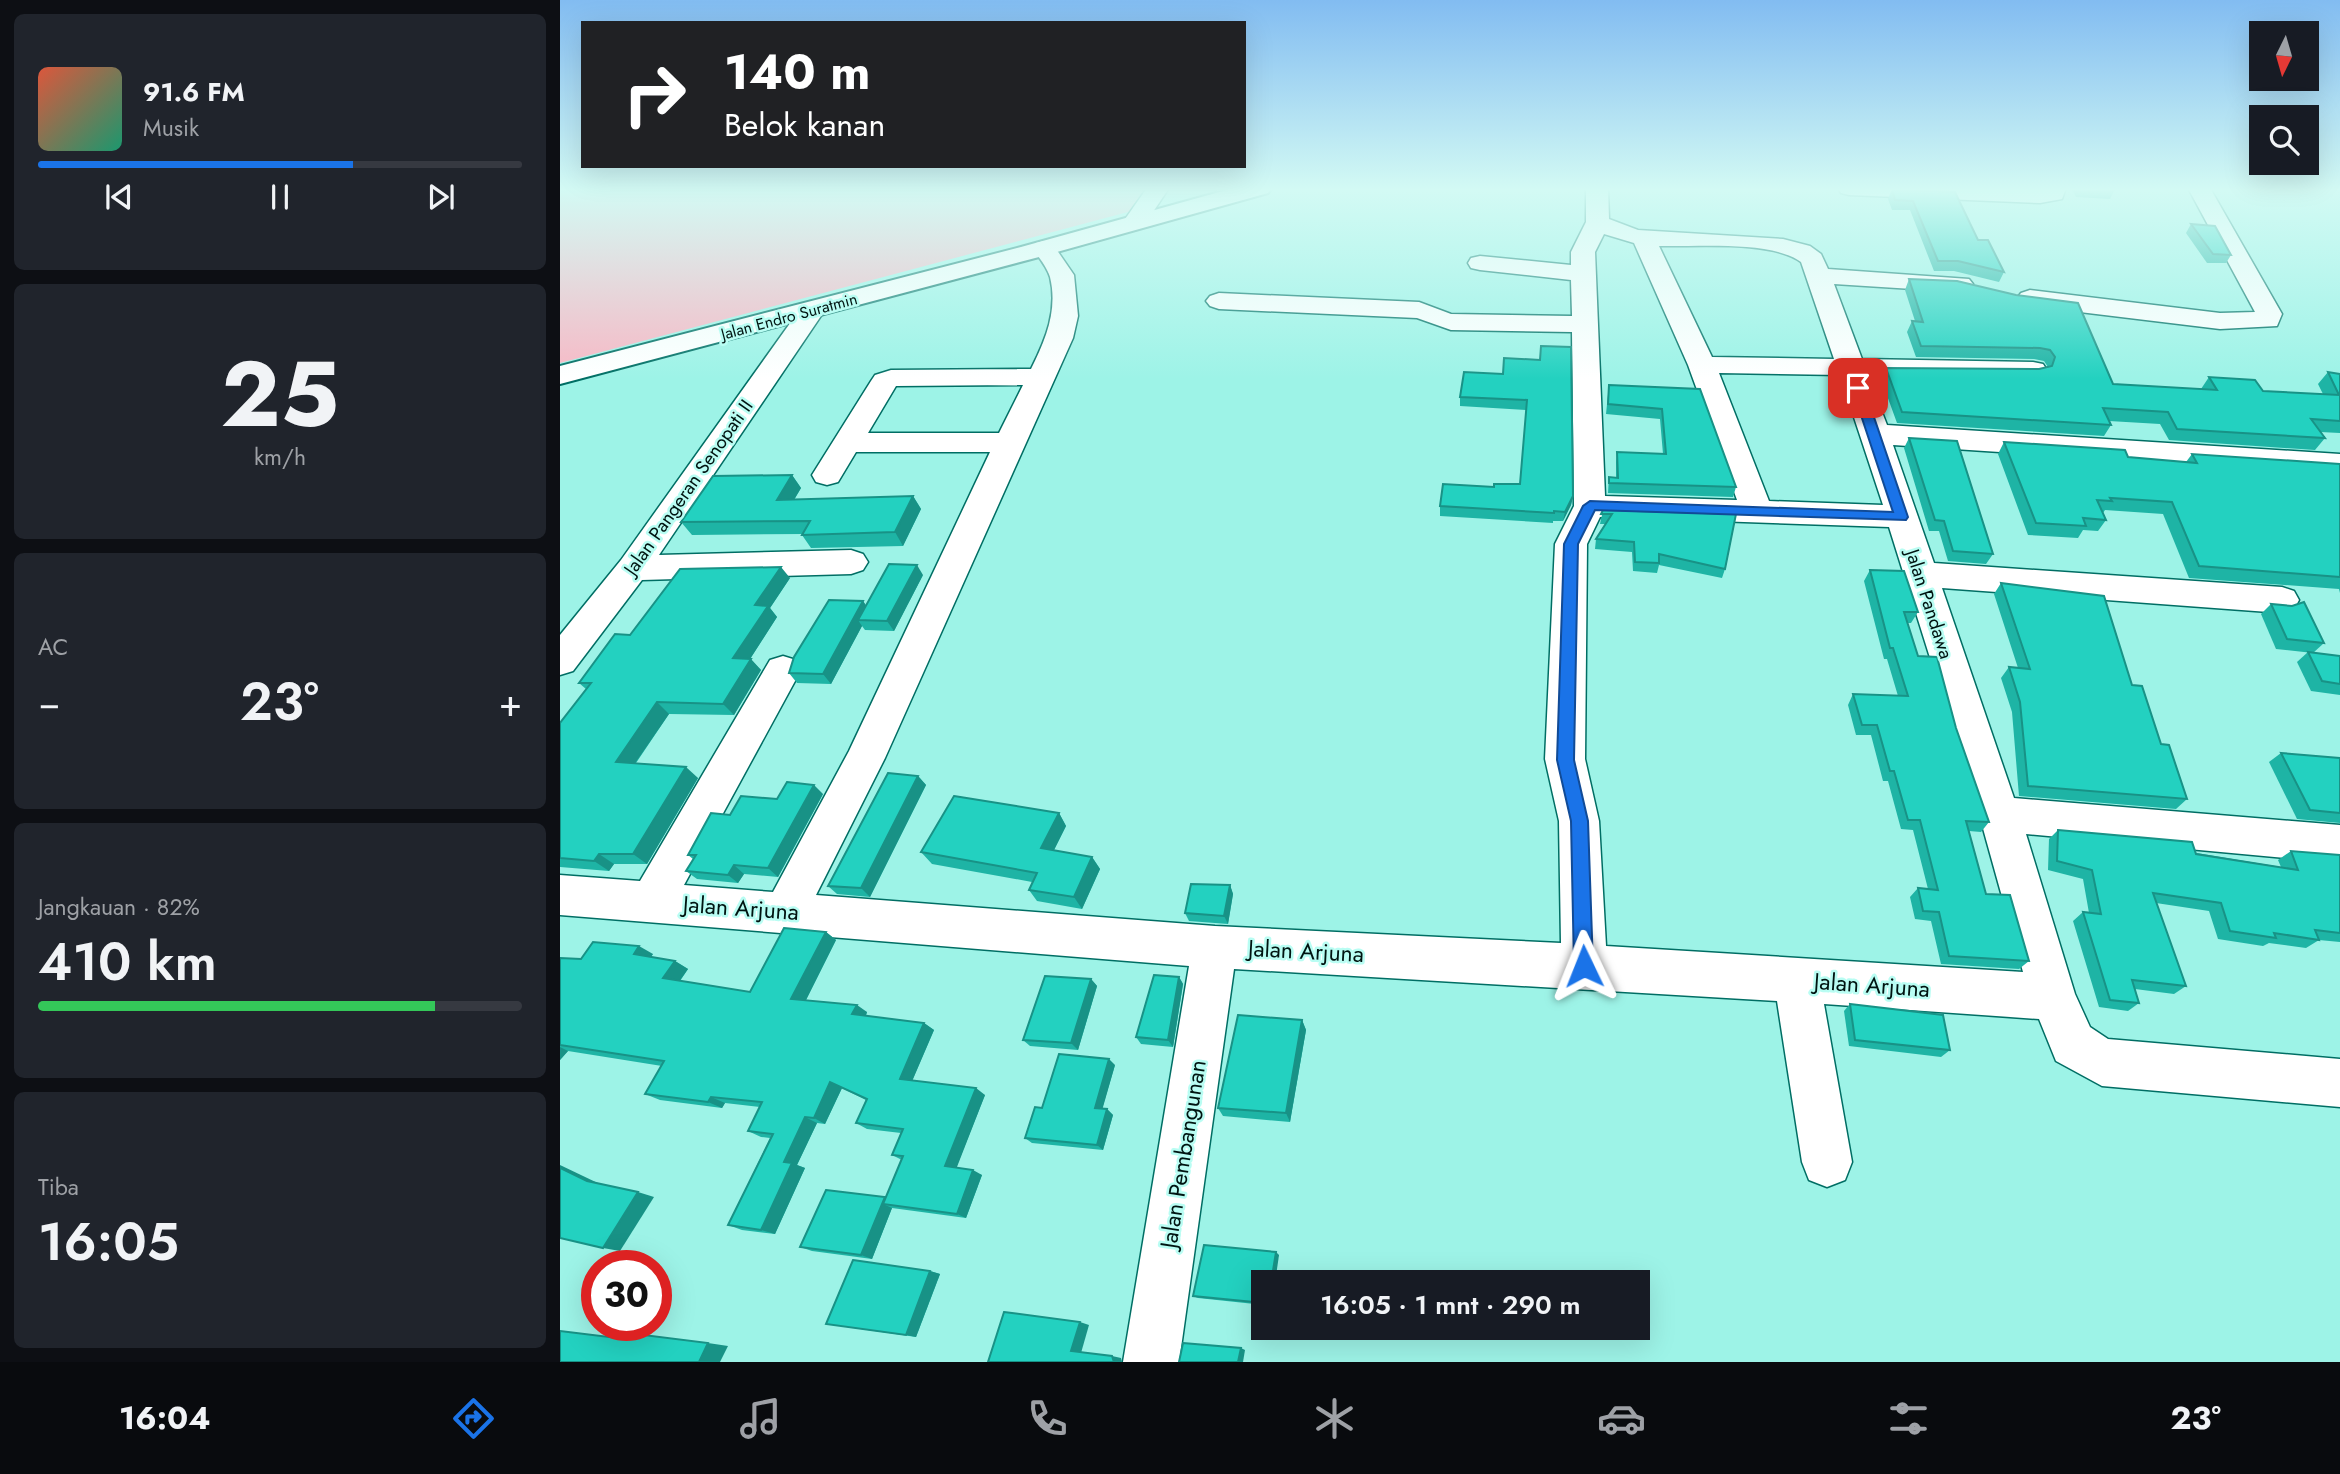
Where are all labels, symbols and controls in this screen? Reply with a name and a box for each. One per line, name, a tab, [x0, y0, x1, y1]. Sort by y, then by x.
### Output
north arrow	[2249, 21, 2319, 91]
map controls	[2249, 21, 2319, 175]
text: 140 m	[724, 37, 870, 107]
icon: right	[609, 49, 700, 140]
text: 91.6 FM	[143, 73, 245, 111]
text: Belok kanan	[724, 102, 885, 148]
button: search	[2249, 105, 2319, 175]
text: Musik	[143, 111, 199, 145]
icon: previous	[100, 178, 138, 216]
icon: pause	[261, 178, 299, 216]
icon: next	[422, 178, 460, 216]
street label: Jalan Endro Suratmin	[716, 287, 860, 346]
text: 25	[221, 329, 339, 460]
pin	[1828, 358, 1888, 418]
icon: arrive	[1839, 369, 1877, 407]
street label: Jalan Pangeran Senopati II	[616, 394, 759, 583]
text: km/h	[254, 440, 306, 474]
street label: Jalan Pandawa	[1898, 543, 1960, 662]
text: AC	[38, 630, 68, 664]
text: 23°	[240, 664, 319, 740]
text: −	[38, 675, 60, 730]
text: +	[499, 675, 522, 730]
street label: Jalan Arjuna	[679, 887, 800, 929]
text: Jangkauan · 82%	[38, 890, 200, 924]
text: 410 km	[38, 924, 217, 1000]
position arrow	[1547, 929, 1621, 1003]
street label: Jalan Arjuna	[1244, 931, 1365, 971]
street label: Jalan Arjuna	[1810, 964, 1931, 1006]
street label: Jalan Pembangunan	[1151, 1057, 1215, 1254]
text: Tiba	[38, 1170, 79, 1204]
text: 16:05	[38, 1204, 179, 1280]
speed limit sign: 30	[581, 1250, 672, 1341]
text: 16:05 · 1 mnt · 290 m	[1320, 1286, 1581, 1324]
icon: directions	[449, 1394, 498, 1443]
icon: music	[736, 1394, 785, 1443]
icon: phone	[1023, 1394, 1072, 1443]
icon: climate	[1310, 1394, 1359, 1443]
icon: car	[1597, 1394, 1646, 1443]
icon: filters	[1884, 1394, 1933, 1443]
text: 16:04	[119, 1395, 211, 1441]
text: 23°	[2171, 1395, 2221, 1441]

